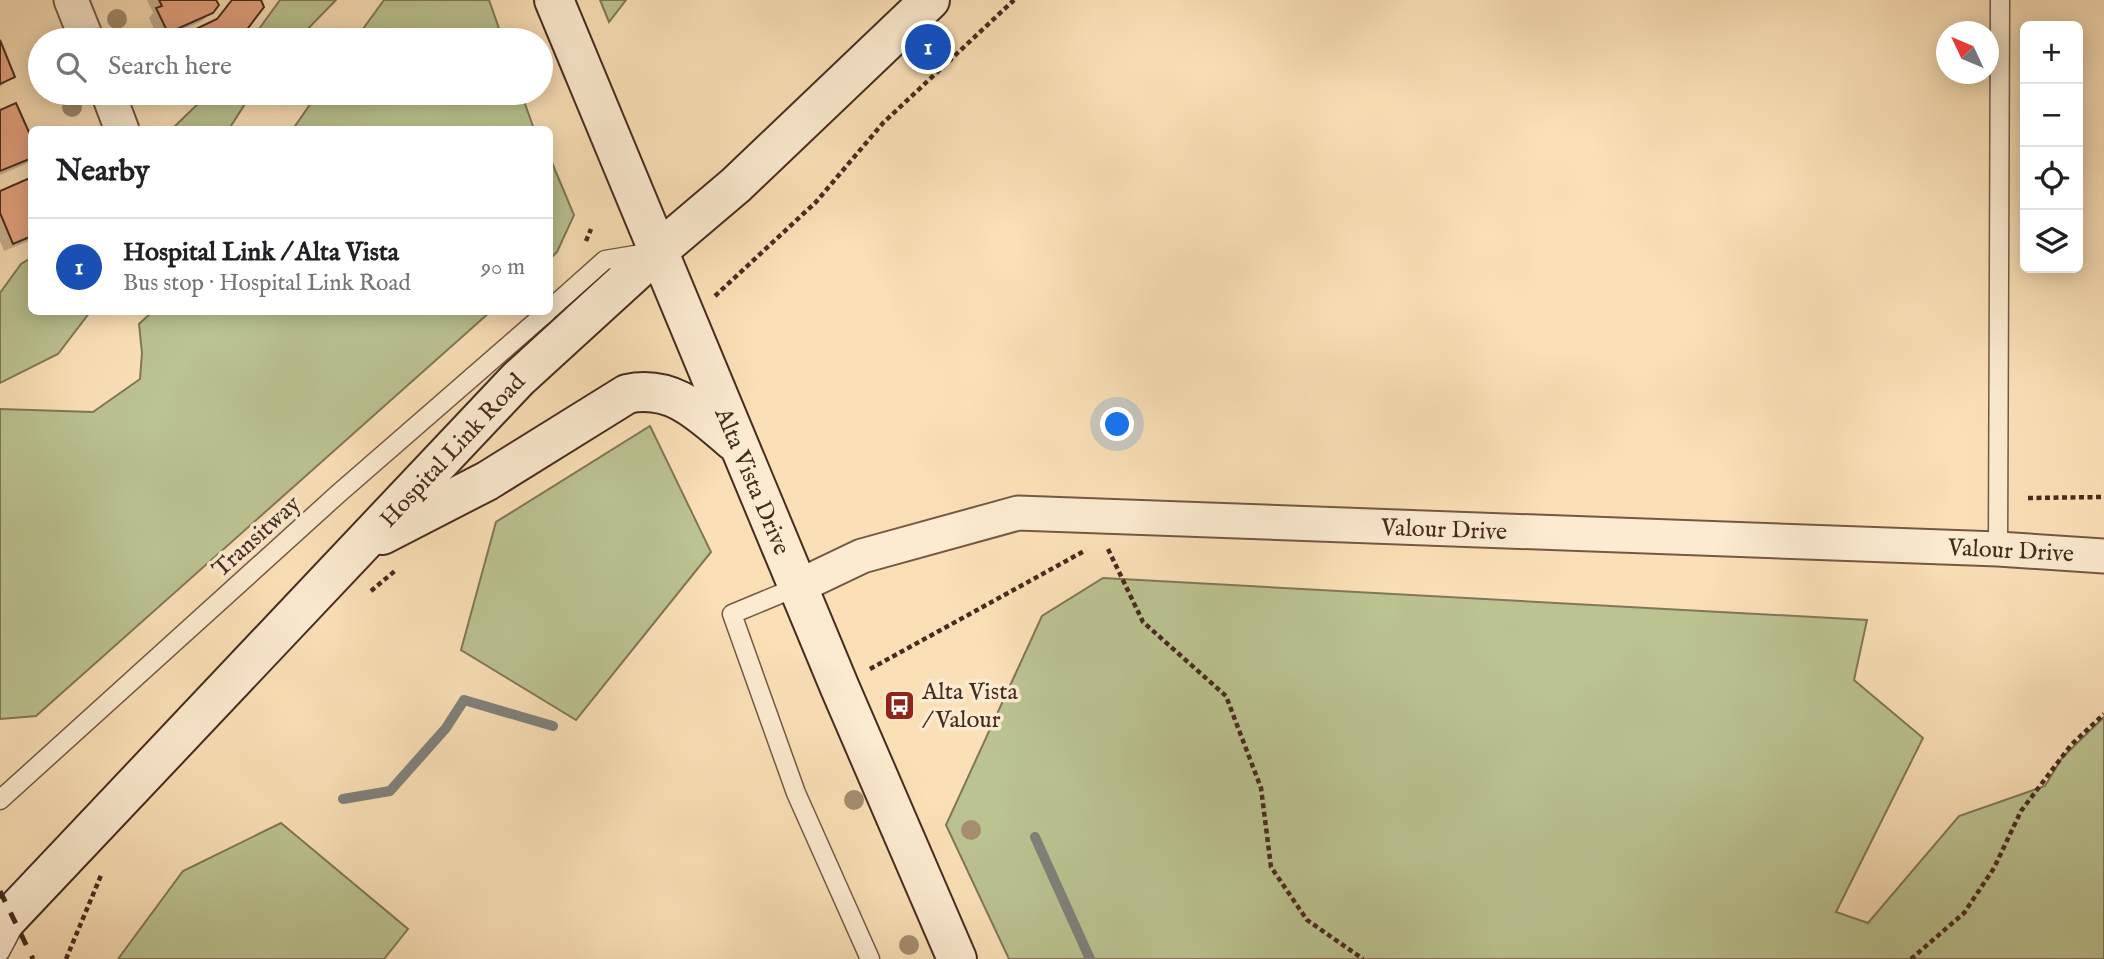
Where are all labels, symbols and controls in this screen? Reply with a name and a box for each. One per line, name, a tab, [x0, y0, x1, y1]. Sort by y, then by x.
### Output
pin: 1	[905, 21, 951, 73]
north arrow	[1936, 21, 1999, 84]
map controls	[2020, 21, 2083, 273]
button: +	[2020, 21, 2083, 84]
search box	[28, 28, 553, 105]
icon: search	[52, 48, 90, 86]
text: Search here	[108, 50, 232, 83]
button: −	[2020, 84, 2083, 147]
button: locate	[2020, 147, 2083, 210]
text: Nearby	[56, 153, 149, 191]
button: layers	[2020, 210, 2083, 273]
text: Hospital Link / Alta Vista	[123, 236, 399, 269]
text: 1	[75, 253, 83, 282]
text: 90 m	[481, 253, 525, 282]
text: Bus stop · Hospital Link Road	[123, 269, 411, 298]
street label: Hospital Link Road	[374, 367, 533, 535]
street label: Alta Vista Drive	[706, 402, 797, 560]
your location	[1100, 407, 1134, 441]
street label: Transitway	[206, 489, 308, 585]
street label: Valour Drive	[1379, 513, 1508, 548]
street label: Valour Drive	[1946, 533, 2075, 570]
place label: Alta Vista / Valour	[921, 677, 1018, 736]
bus stop icon: Alta Vista / Valour	[882, 688, 916, 722]

